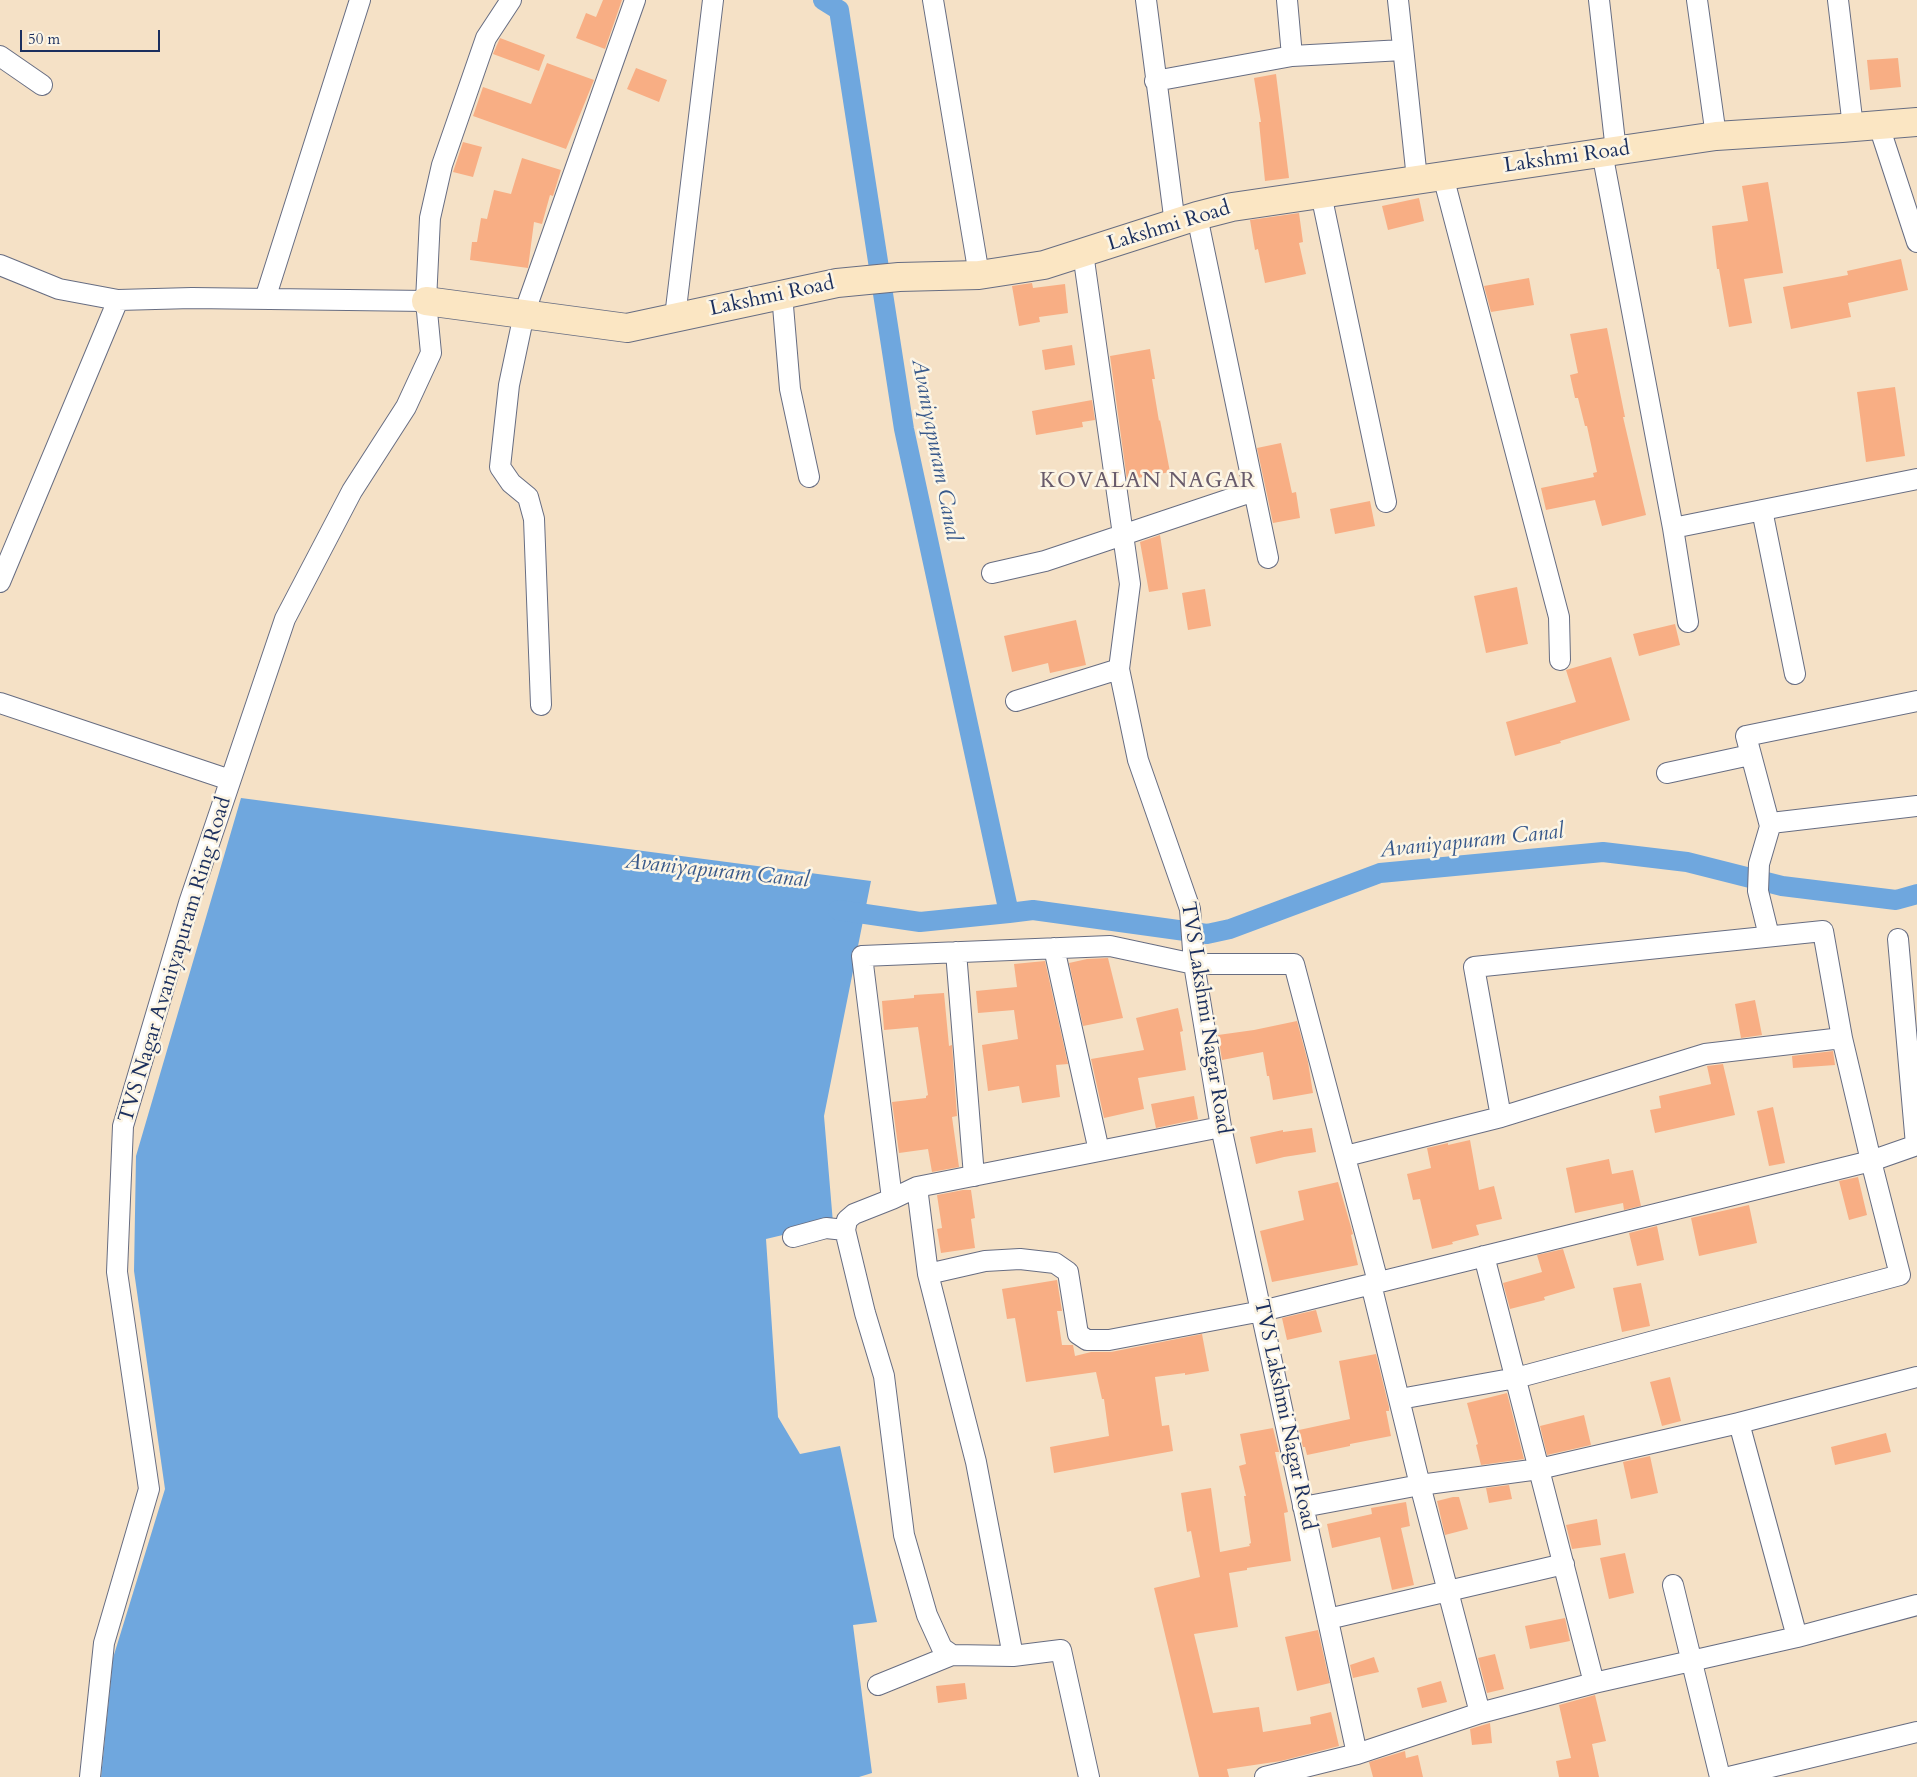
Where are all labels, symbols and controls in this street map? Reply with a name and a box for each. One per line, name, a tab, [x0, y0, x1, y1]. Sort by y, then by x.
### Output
scale bar	[22, 20, 162, 52]
text: 50 m	[28, 29, 60, 49]
street label: Lakshmi Road	[1502, 137, 1632, 179]
street label: Lakshmi Road	[1105, 196, 1233, 258]
street label: Lakshmi Road	[707, 271, 837, 323]
water label: Avaniyapuram Canal	[904, 357, 966, 543]
district label: KOVALAN NAGAR	[1038, 469, 1258, 495]
street label: TVS Nagar Avaniyapuram Ring Road	[114, 794, 238, 1126]
water label: Avaniyapuram Canal	[1379, 819, 1565, 865]
water label: Avaniyapuram Canal	[624, 849, 810, 895]
street label: TVS Lakshmi Nagar Road	[1174, 900, 1236, 1136]
street label: TVS Lakshmi Nagar Road	[1247, 1297, 1321, 1533]

